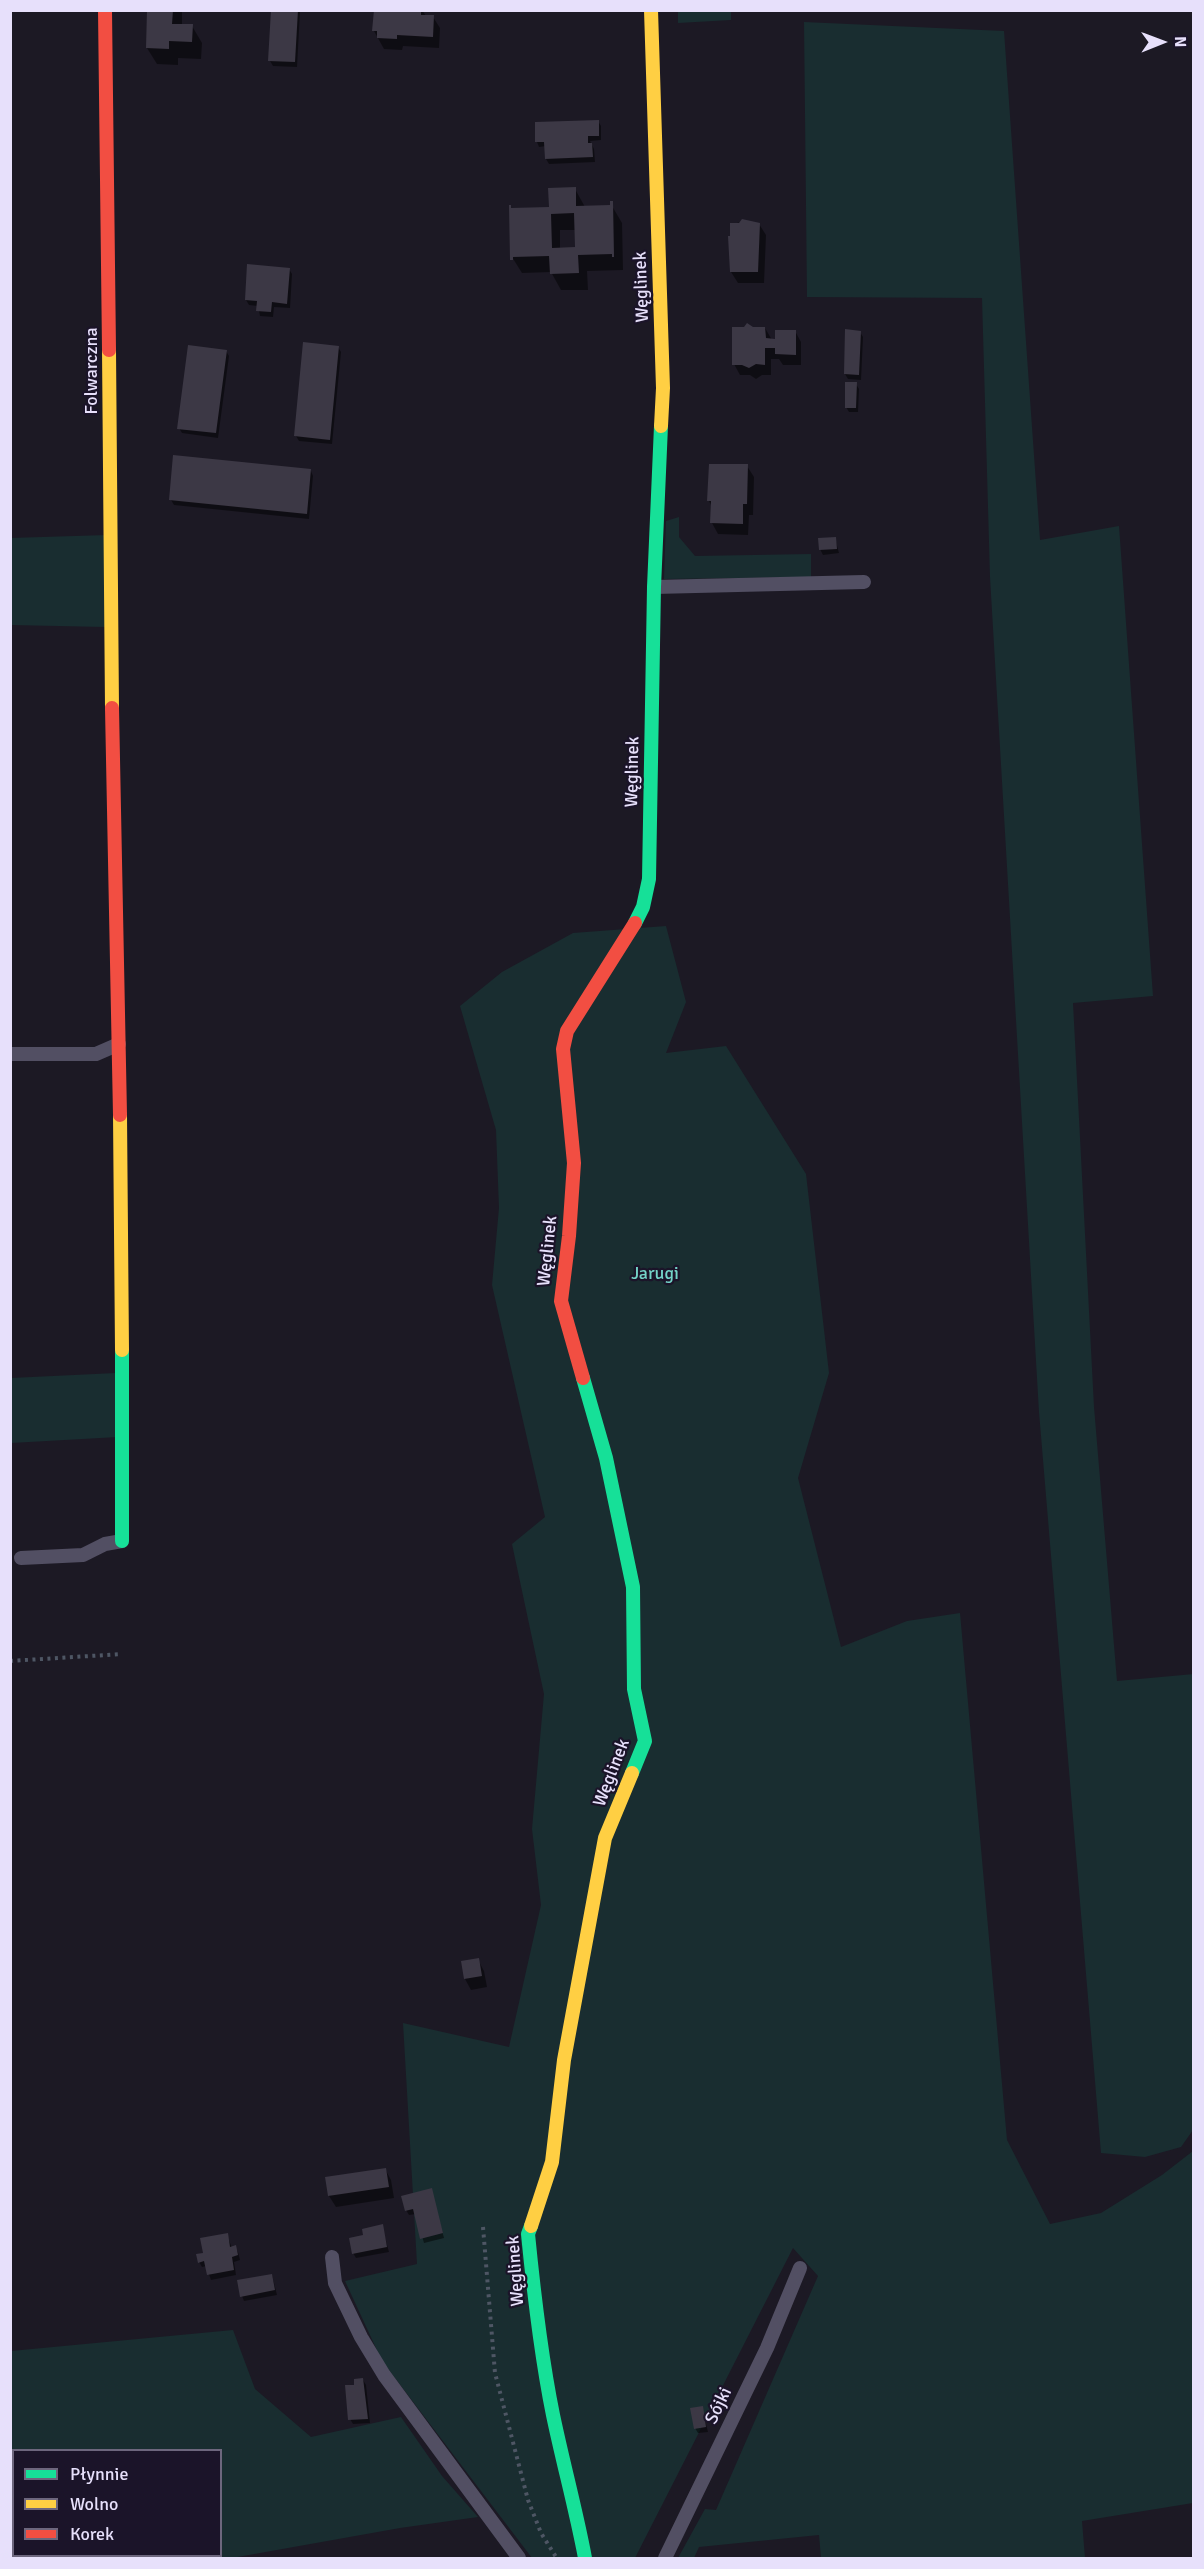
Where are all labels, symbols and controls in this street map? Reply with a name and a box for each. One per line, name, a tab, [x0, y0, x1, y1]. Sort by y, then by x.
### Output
north arrow	[1132, 12, 1192, 72]
text: N	[1170, 36, 1190, 47]
street label: Węglinek	[630, 251, 654, 323]
street label: Folwarczna	[81, 327, 103, 415]
street label: Węglinek	[622, 736, 644, 808]
street label: Węglinek	[534, 1215, 562, 1287]
park label: Jarugi	[631, 1263, 679, 1285]
street label: Węglinek	[589, 1736, 635, 1810]
street label: Węglinek	[503, 2235, 529, 2307]
street label: Sójki	[701, 2384, 737, 2428]
legend	[12, 2449, 222, 2557]
text: Płynnie	[70, 2463, 128, 2485]
text: Wolno	[70, 2493, 118, 2515]
text: Korek	[70, 2523, 114, 2545]

